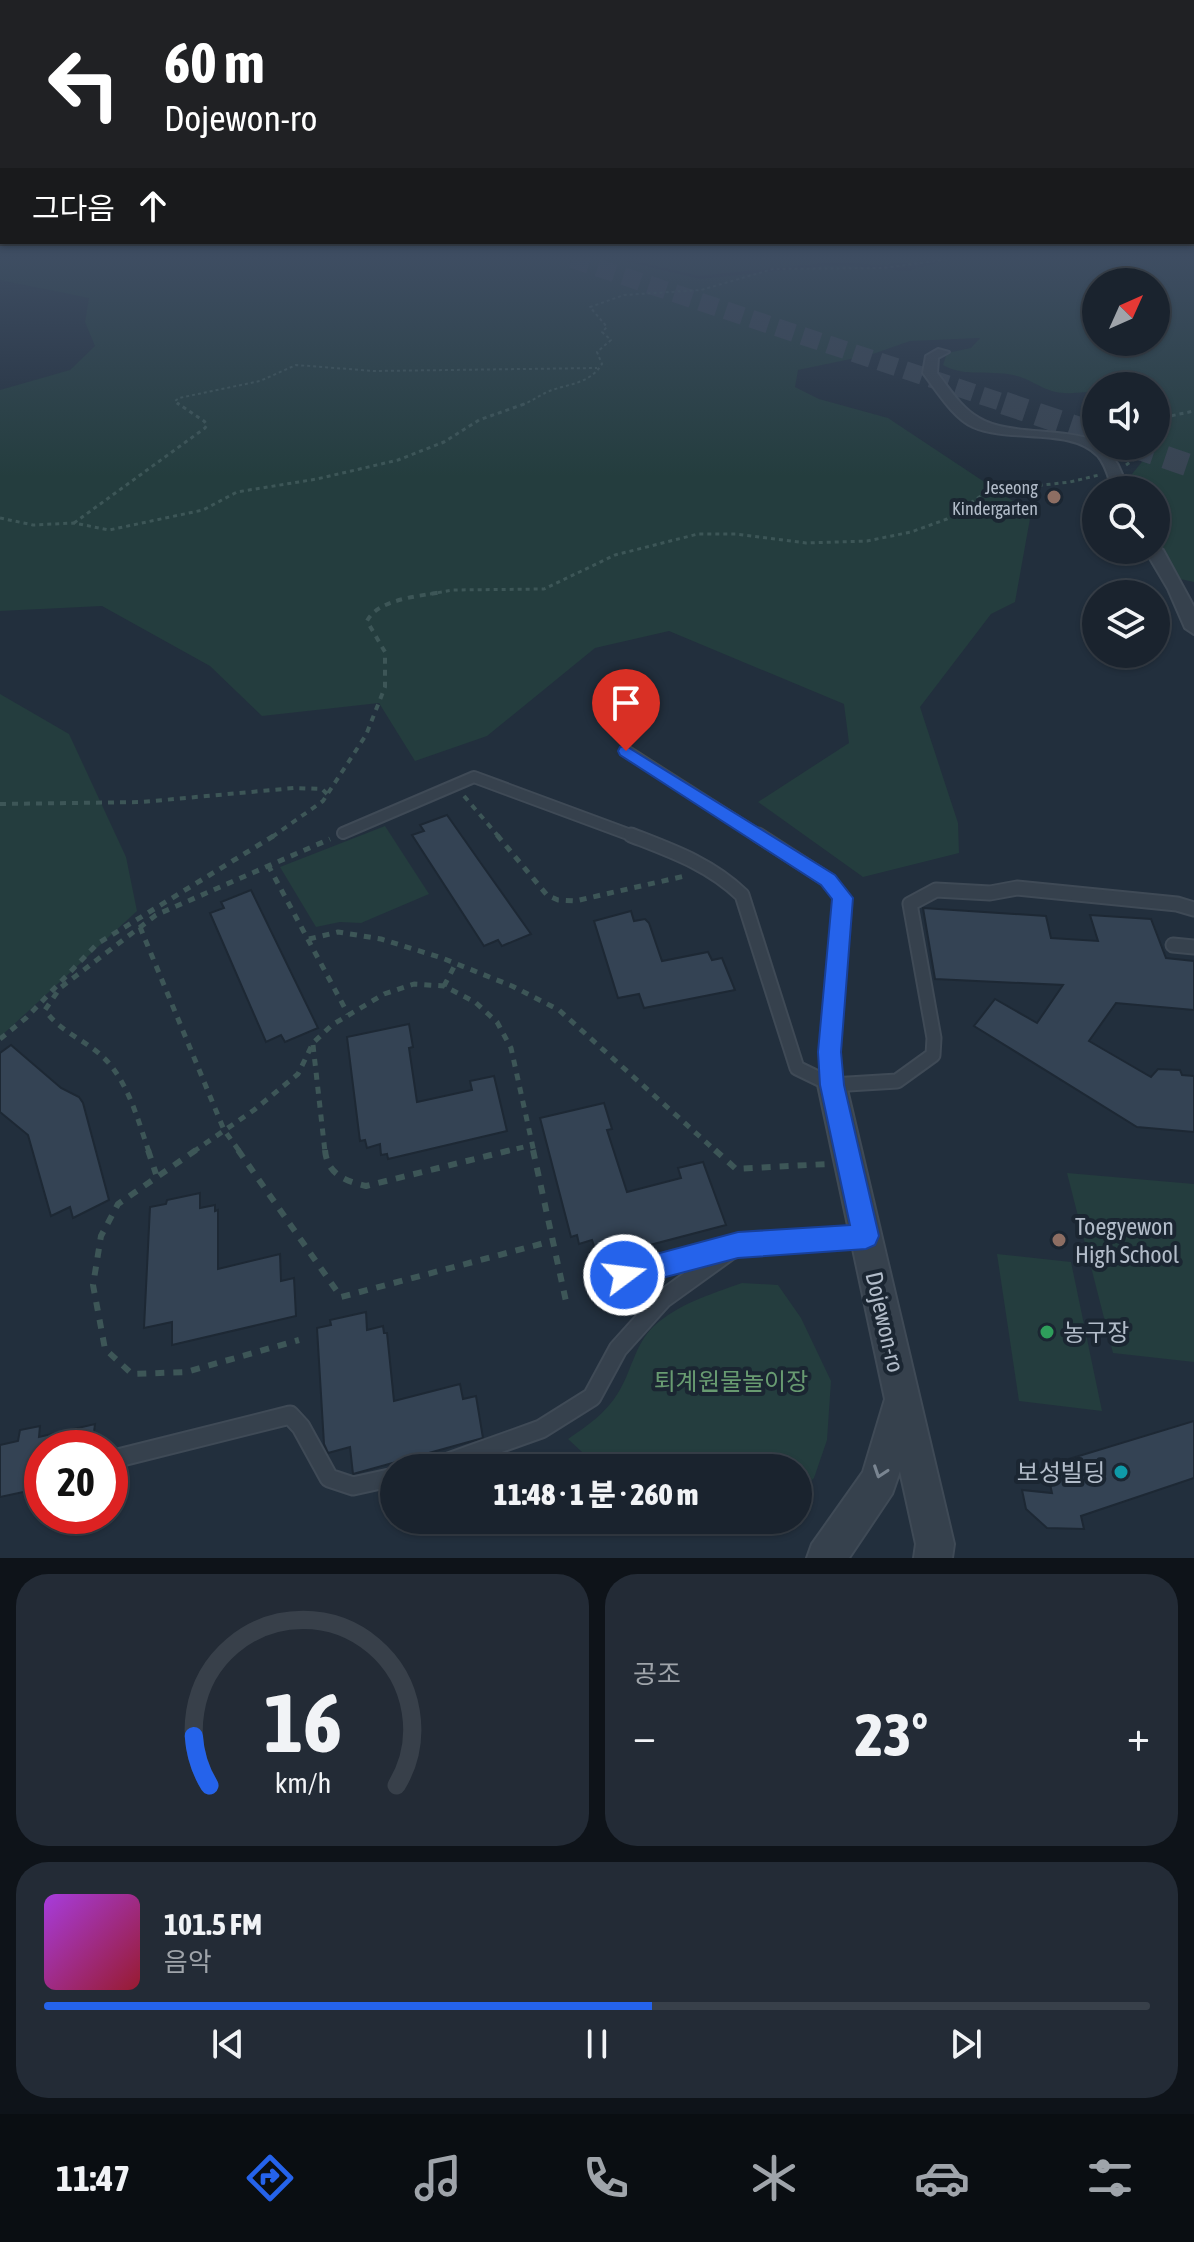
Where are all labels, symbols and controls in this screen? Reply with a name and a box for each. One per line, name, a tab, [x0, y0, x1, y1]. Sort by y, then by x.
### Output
text: 60 m	[164, 31, 265, 95]
icon: left	[32, 32, 136, 136]
text: Dojewon-ro	[164, 97, 317, 139]
icon: ahead	[131, 184, 175, 228]
text: 그다음	[32, 191, 115, 225]
north arrow	[1082, 268, 1170, 356]
map controls	[1082, 268, 1170, 668]
button: sound	[1082, 372, 1170, 460]
button: search	[1082, 476, 1170, 564]
place label: Jeseong Kindergarten	[952, 477, 1038, 519]
marker: Jeseong Kindergarten	[1045, 488, 1063, 506]
button: layers	[1082, 580, 1170, 668]
pin	[592, 669, 660, 751]
icon: arrive	[604, 681, 648, 725]
place label: Toegyewon High School	[1075, 1213, 1180, 1268]
marker: Toegyewon High School	[1050, 1231, 1068, 1249]
position arrow	[582, 1233, 666, 1317]
street label: Dojewon-ro	[860, 1269, 910, 1375]
place label: 농구장	[1063, 1319, 1129, 1346]
marker: 농구장	[1038, 1323, 1056, 1341]
park label: 퇴계원물놀이장	[654, 1368, 808, 1395]
speed limit sign: 20	[24, 1430, 128, 1534]
place label: 보성빌딩	[1017, 1459, 1105, 1486]
marker: 보성빌딩	[1112, 1463, 1130, 1481]
one-way arrow	[873, 1465, 890, 1479]
text: 11:48 · 1 분 · 260 m	[494, 1477, 698, 1511]
text: 공조	[633, 1659, 681, 1689]
text: 16	[263, 1674, 342, 1770]
text: 23°	[855, 1700, 928, 1769]
text: −	[633, 1710, 656, 1760]
text: +	[1127, 1710, 1150, 1760]
text: km/h	[274, 1766, 331, 1799]
text: 101.5 FM	[164, 1907, 262, 1941]
text: 음악	[164, 1947, 212, 1977]
icon: previous	[206, 2022, 250, 2066]
icon: pause	[575, 2022, 619, 2066]
icon: next	[944, 2022, 988, 2066]
icon: directions	[242, 2150, 298, 2206]
icon: music	[410, 2150, 466, 2206]
icon: phone	[578, 2150, 634, 2206]
icon: climate	[746, 2150, 802, 2206]
icon: car	[914, 2150, 970, 2206]
icon: filters	[1082, 2150, 1138, 2206]
text: 11:47	[56, 2157, 130, 2199]

